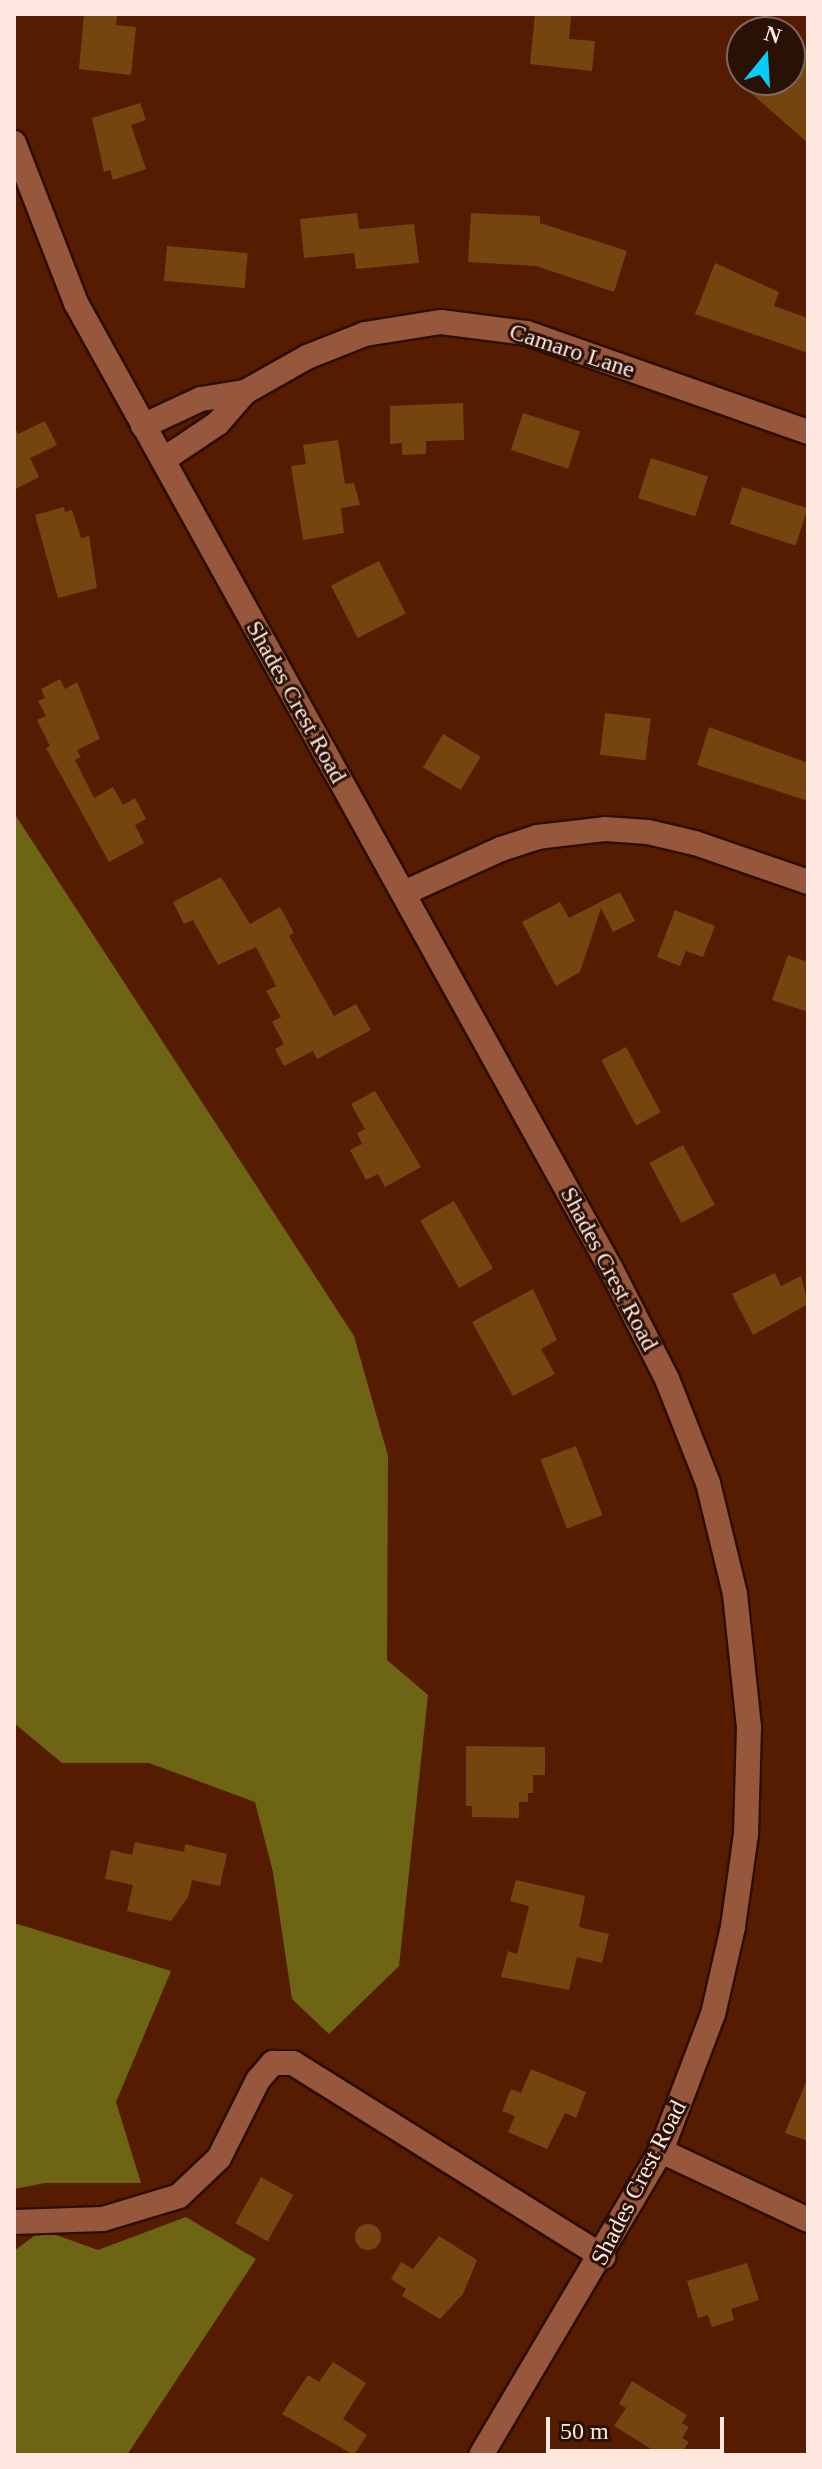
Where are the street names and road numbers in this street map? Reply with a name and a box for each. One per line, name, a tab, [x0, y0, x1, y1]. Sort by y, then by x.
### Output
street label: Camaro Lane	[506, 317, 638, 385]
street label: Shades Crest Road	[239, 616, 353, 788]
street label: Shades Crest Road	[554, 1182, 664, 1356]
street label: Shades Crest Road	[585, 2096, 693, 2270]

